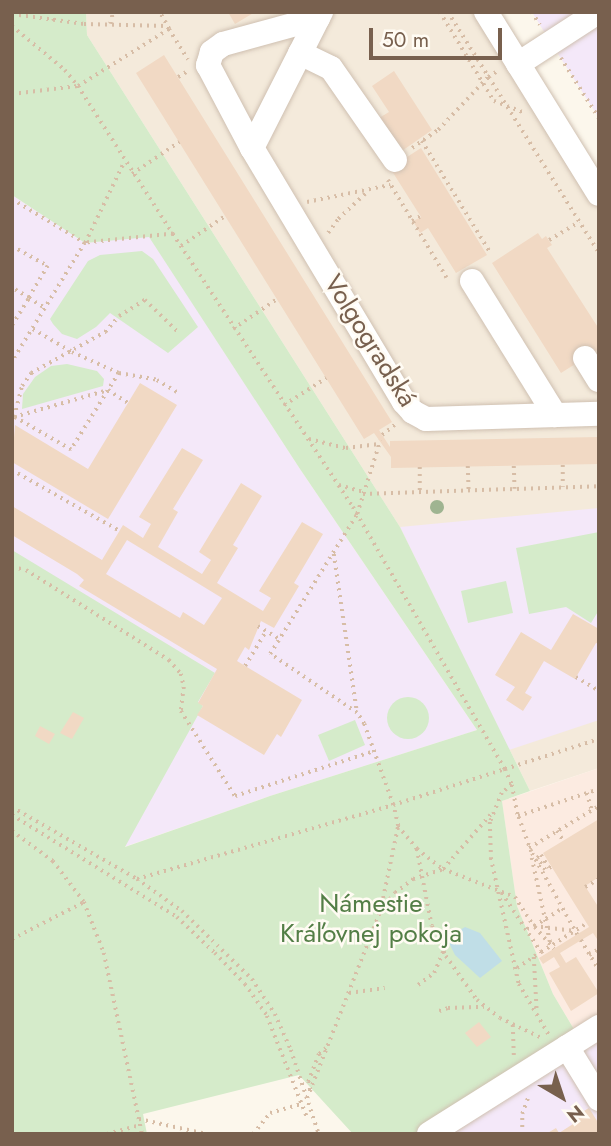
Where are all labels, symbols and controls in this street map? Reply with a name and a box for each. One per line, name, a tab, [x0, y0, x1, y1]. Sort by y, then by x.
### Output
scale bar	[373, 14, 506, 58]
text: 50 m	[382, 25, 429, 55]
street label: Volgogradská	[317, 269, 423, 413]
park label: Námestie Kráľovnej pokoja	[280, 888, 462, 950]
north arrow	[527, 1062, 597, 1132]
text: N	[561, 1098, 590, 1129]

